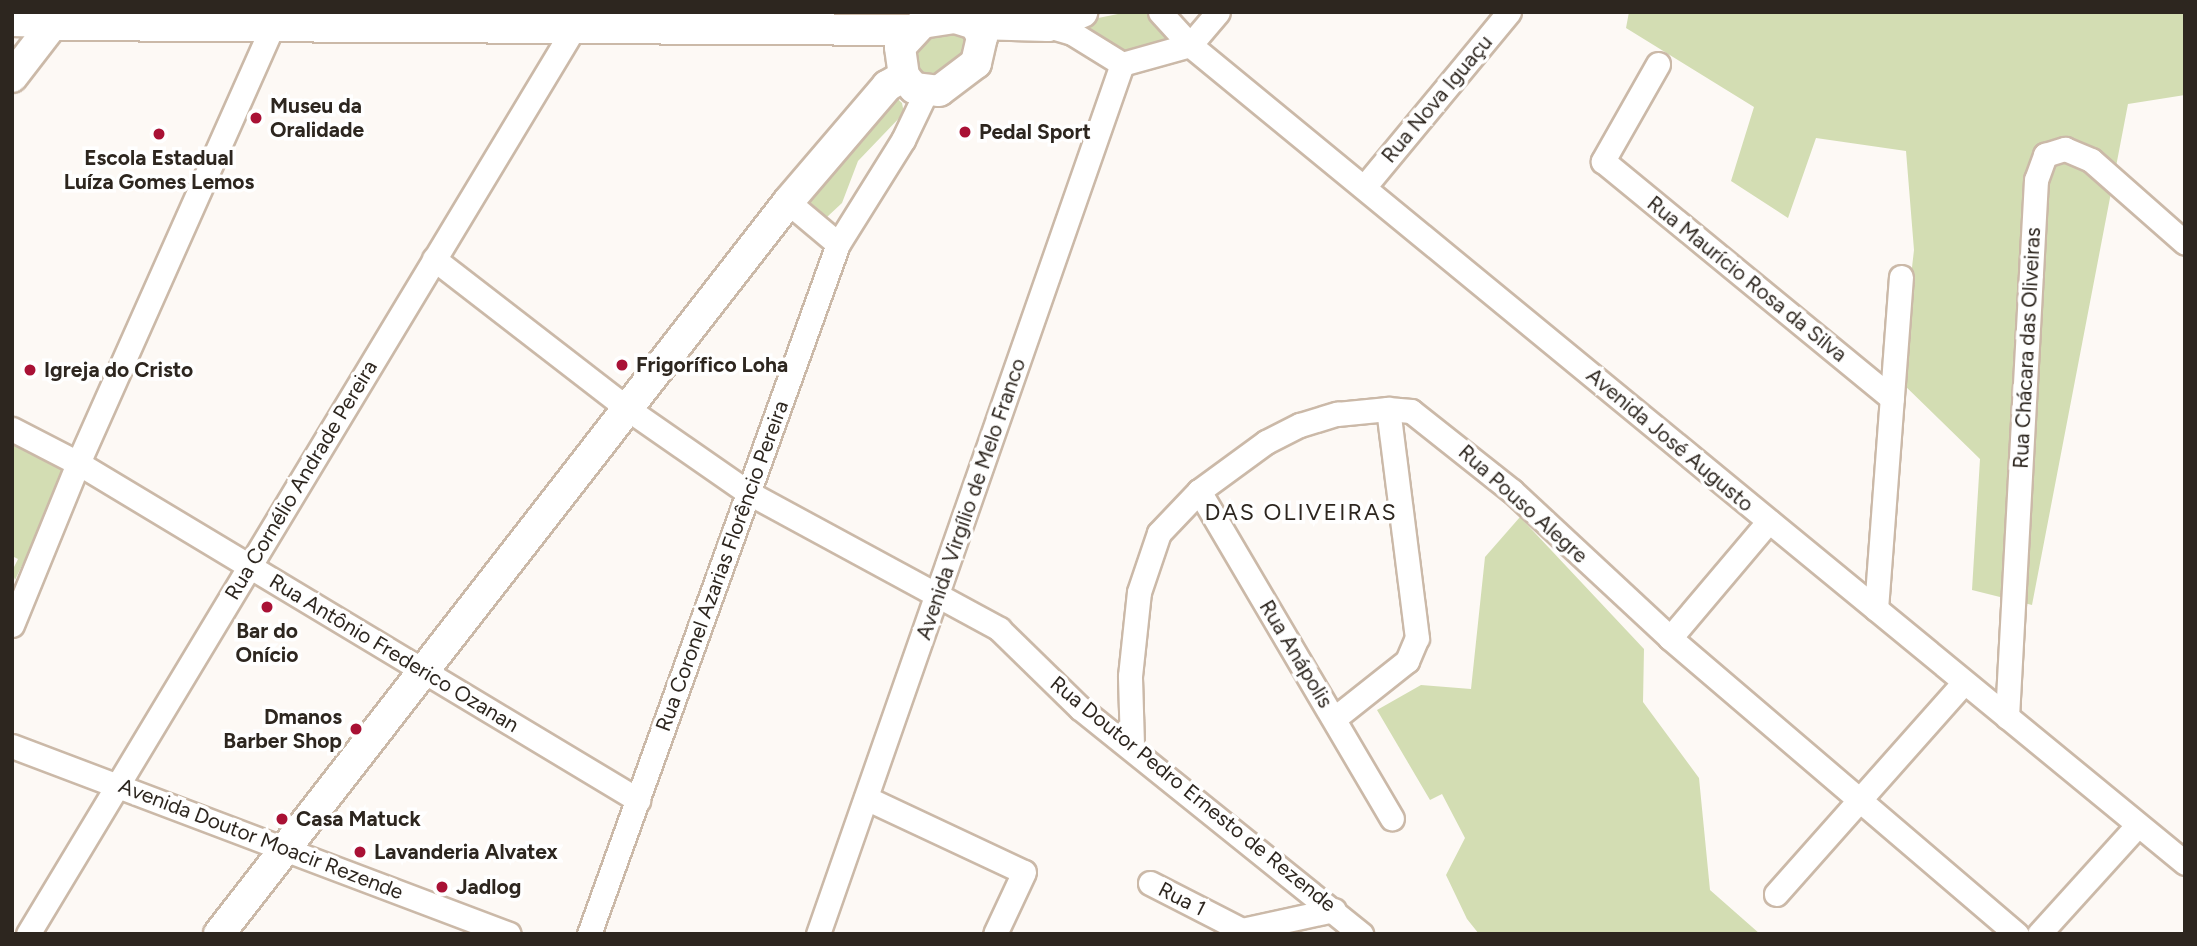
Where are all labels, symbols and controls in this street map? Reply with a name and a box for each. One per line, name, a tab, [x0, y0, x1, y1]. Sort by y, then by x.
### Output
street label: Rua Nova Iguaçu	[1376, 30, 1498, 168]
place label: Museu da Oralidade	[270, 93, 364, 143]
marker: Museu da Oralidade	[248, 110, 264, 126]
place label: Pedal Sport	[979, 119, 1091, 145]
marker: Pedal Sport	[957, 124, 973, 140]
marker: Escola Estadual Luíza Gomes Lemos	[151, 126, 167, 142]
place label: Escola Estadual Luíza Gomes Lemos	[64, 145, 254, 195]
street label: Rua Maurício Rosa da Silva	[1642, 191, 1852, 367]
street label: Rua Chácara das Oliveiras	[2008, 227, 2046, 469]
place label: Frigorífico Loha	[636, 352, 788, 378]
street label: Avenida Virgílio de Melo Franco	[911, 355, 1031, 643]
street label: Rua Cornélio Andrade Pereira	[219, 356, 383, 604]
place label: Igreja do Cristo	[44, 357, 193, 383]
marker: Frigorífico Loha	[614, 357, 630, 373]
marker: Igreja do Cristo	[22, 362, 38, 378]
street label: Avenida José Augusto	[1581, 363, 1759, 517]
street label: Rua Coronel Azarias Florêncio Pereira	[650, 397, 794, 735]
street label: Rua Pouso Alegre	[1453, 439, 1593, 569]
district label: DAS OLIVEIRAS	[1206, 498, 1396, 526]
street label: Rua Antônio Frederico Ozanan	[265, 568, 523, 738]
street label: Rua Anápolis	[1254, 596, 1338, 712]
marker: Bar do Onício	[259, 599, 275, 615]
place label: Bar do Onício	[235, 618, 299, 668]
street label: Rua Doutor Pedro Ernesto de Rezende	[1045, 671, 1341, 917]
place label: Dmanos Barber Shop	[223, 704, 342, 754]
marker: Dmanos Barber Shop	[348, 721, 364, 737]
street label: Avenida Doutor Moacir Rezende	[115, 773, 407, 905]
place label: Casa Matuck	[296, 806, 421, 832]
marker: Casa Matuck	[274, 811, 290, 827]
place label: Lavanderia Alvatex	[374, 839, 558, 865]
marker: Lavanderia Alvatex	[352, 844, 368, 860]
place label: Jadlog	[456, 874, 521, 900]
street label: Rua 1	[1154, 877, 1210, 921]
marker: Jadlog	[434, 879, 450, 895]

